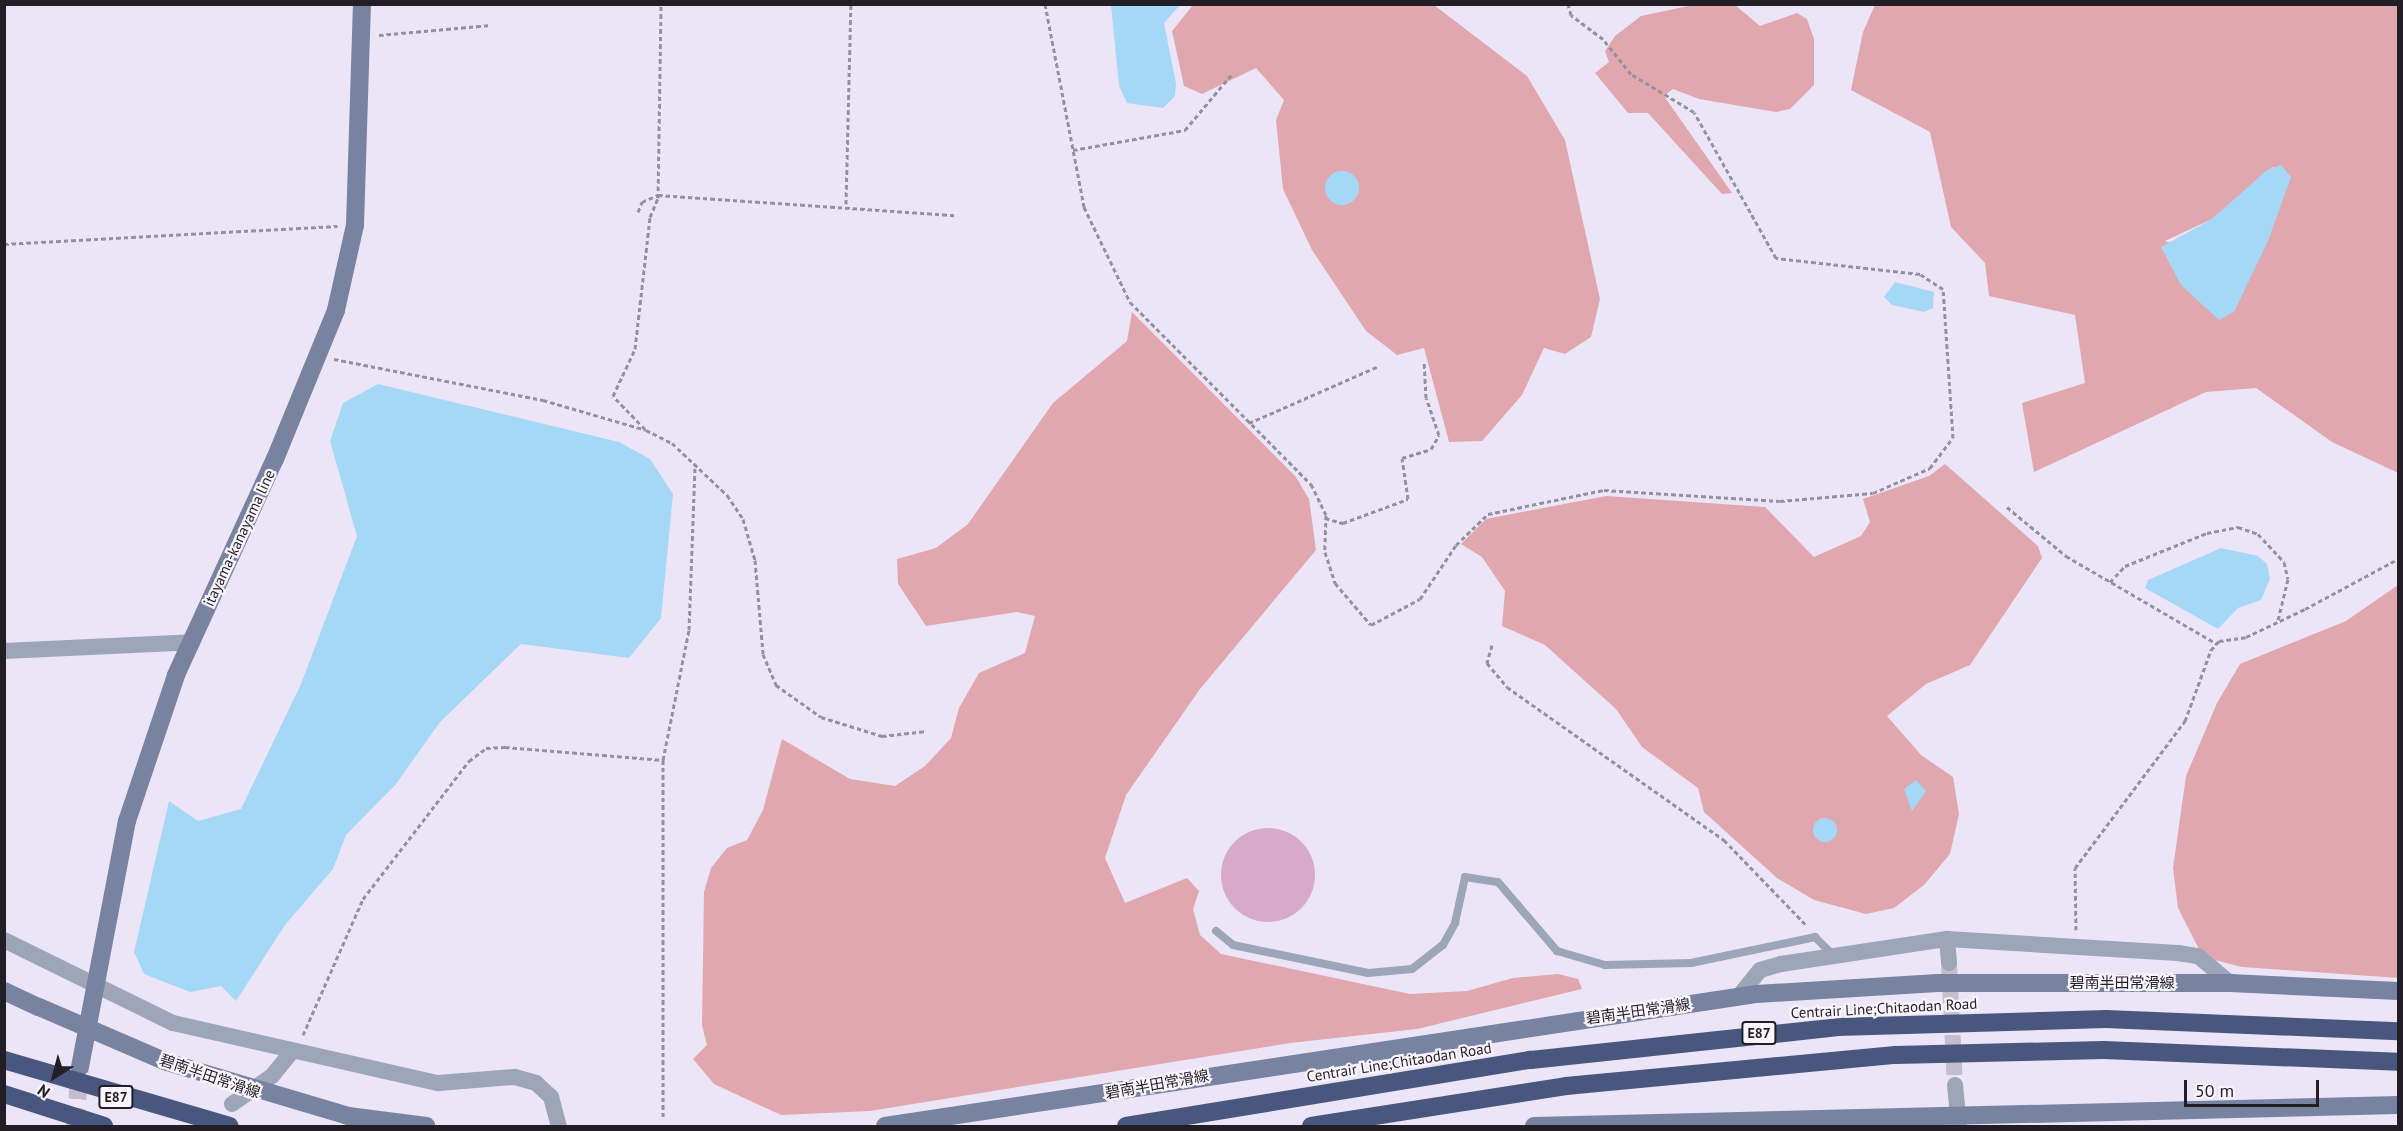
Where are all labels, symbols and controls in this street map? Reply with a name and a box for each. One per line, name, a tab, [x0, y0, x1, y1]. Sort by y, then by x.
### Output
street label: itayama-kanayama line	[199, 467, 279, 609]
street label: 碧南半田常滑線	[2070, 974, 2174, 992]
street label: Centrair Line;Chitaodan Road	[1790, 994, 1978, 1022]
street label: 碧南半田常滑線	[1585, 995, 1691, 1027]
road number: E87	[1741, 1022, 1777, 1044]
street label: Centrair Line;Chitaodan Road	[1305, 1038, 1493, 1086]
north arrow	[24, 1047, 84, 1107]
street label: 碧南半田常滑線	[157, 1050, 263, 1102]
street label: 碧南半田常滑線	[1104, 1066, 1210, 1102]
scale bar	[2187, 1068, 2322, 1106]
text: 50 m	[2195, 1079, 2234, 1102]
text: N	[33, 1080, 54, 1103]
road number: E87	[98, 1086, 134, 1108]

